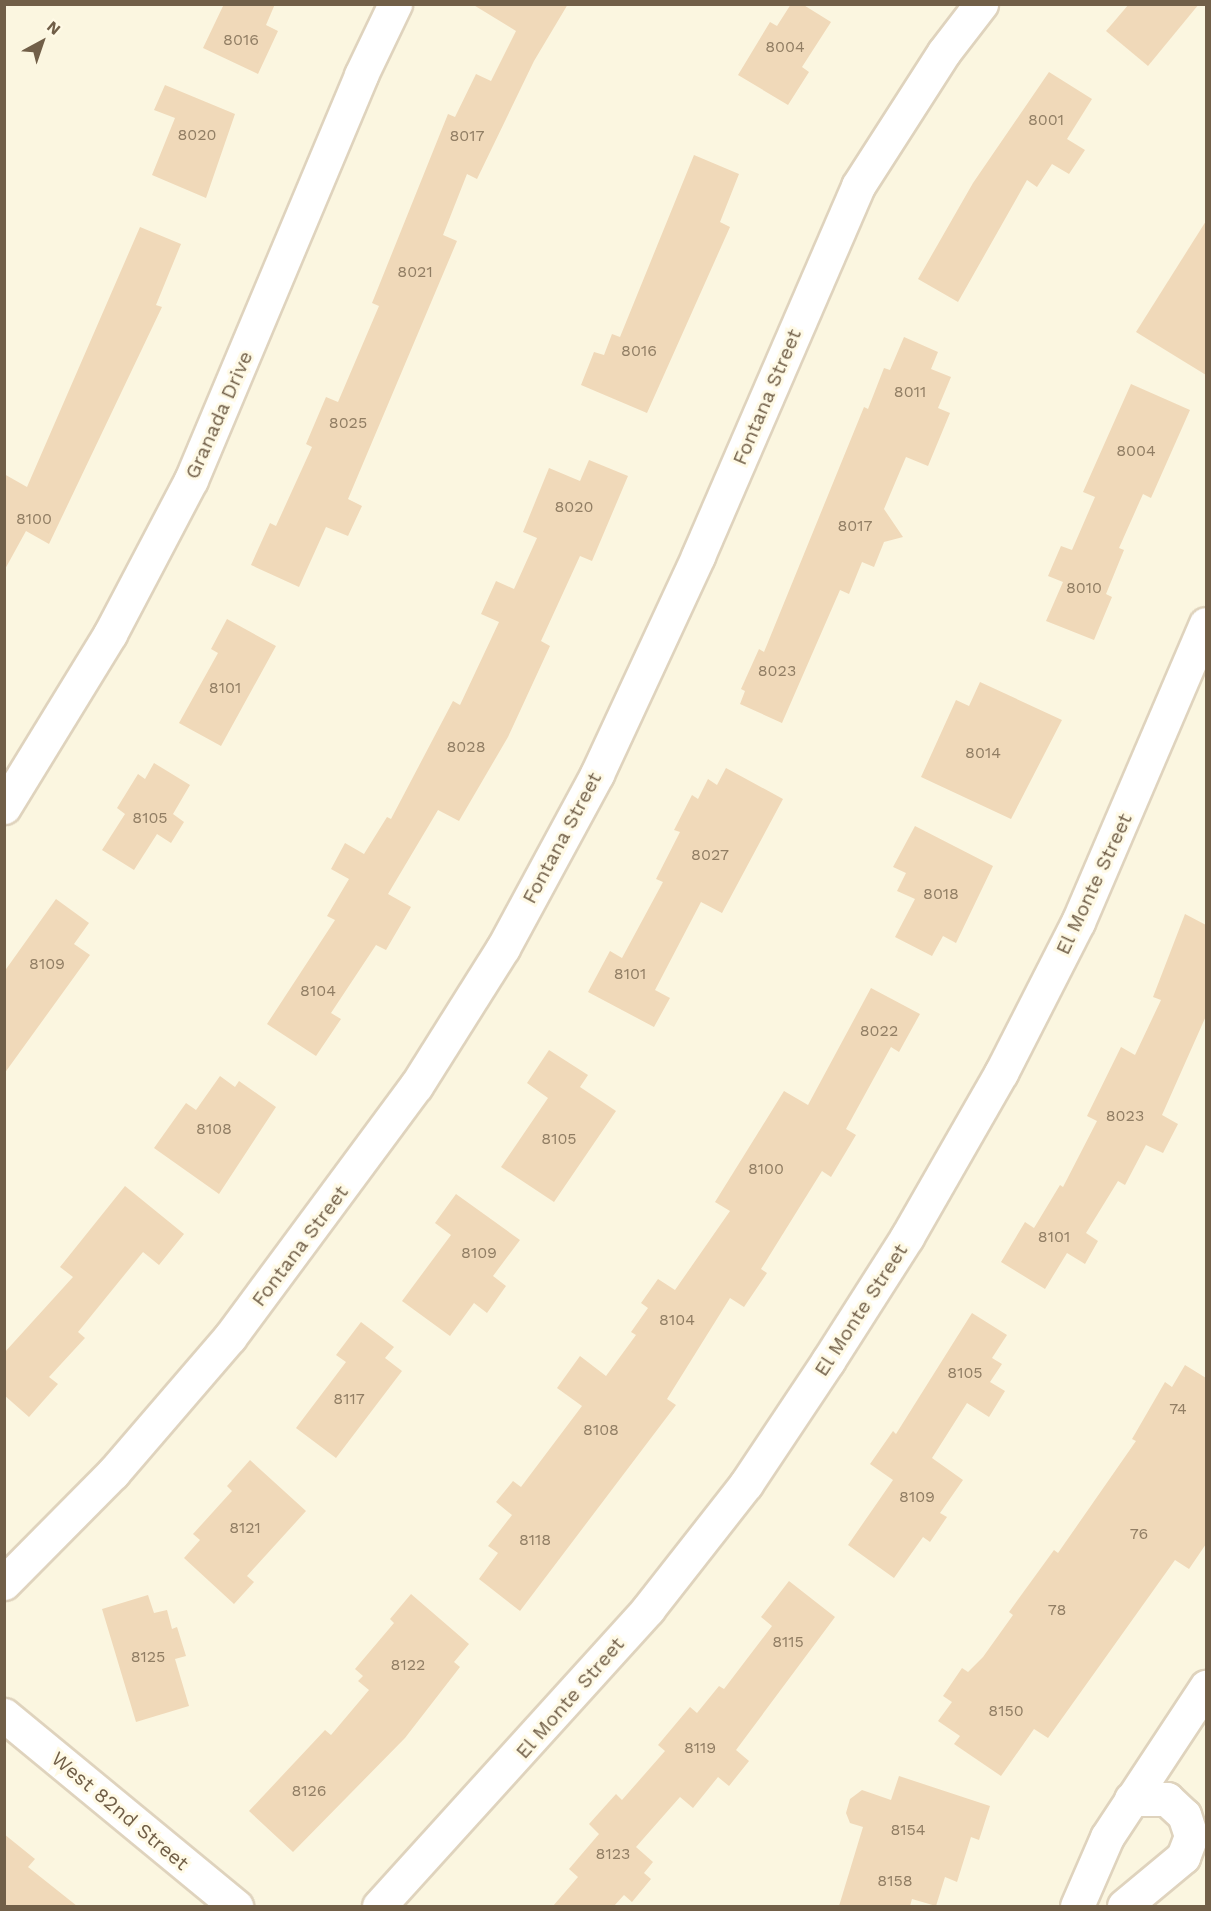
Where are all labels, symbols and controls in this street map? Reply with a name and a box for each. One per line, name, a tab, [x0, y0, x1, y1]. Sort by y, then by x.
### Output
north arrow	[12, 12, 72, 72]
text: N	[43, 17, 65, 39]
house number: 8016	[223, 30, 259, 50]
house number: 8004	[765, 37, 805, 57]
house number: 8001	[1028, 110, 1064, 130]
house number: 8020	[177, 125, 217, 145]
house number: 8017	[449, 126, 485, 146]
house number: 8021	[397, 262, 433, 282]
street label: Fontana Street	[727, 325, 807, 469]
house number: 8016	[621, 341, 657, 361]
street label: Granada Drive	[180, 347, 258, 483]
house number: 8011	[894, 382, 926, 402]
house number: 8025	[329, 413, 367, 433]
house number: 8004	[1116, 441, 1156, 461]
house number: 8020	[554, 497, 594, 517]
house number: 8100	[16, 509, 52, 529]
house number: 8017	[837, 516, 873, 536]
house number: 8010	[1066, 578, 1102, 598]
house number: 8023	[758, 661, 796, 681]
house number: 8101	[209, 678, 241, 698]
house number: 8028	[447, 737, 485, 757]
house number: 8014	[965, 743, 1001, 763]
street label: Fontana Street	[517, 768, 607, 908]
house number: 8105	[132, 808, 168, 828]
street label: El Monte Street	[1051, 809, 1137, 959]
house number: 8027	[691, 845, 729, 865]
house number: 8018	[923, 884, 959, 904]
house number: 8109	[29, 954, 65, 974]
house number: 8101	[614, 964, 646, 984]
house number: 8104	[300, 981, 336, 1001]
house number: 8022	[860, 1021, 898, 1041]
house number: 8023	[1106, 1106, 1144, 1126]
house number: 8108	[196, 1119, 232, 1139]
house number: 8105	[541, 1129, 577, 1149]
house number: 8100	[748, 1159, 784, 1179]
street label: Fontana Street	[247, 1181, 353, 1311]
house number: 8101	[1038, 1227, 1070, 1247]
street label: El Monte Street	[809, 1239, 913, 1381]
house number: 8109	[461, 1243, 497, 1263]
house number: 8104	[659, 1310, 695, 1330]
house number: 8105	[947, 1363, 983, 1383]
house number: 8117	[333, 1389, 365, 1409]
house number: 74	[1169, 1399, 1187, 1419]
house number: 8108	[583, 1420, 619, 1440]
house number: 8109	[899, 1487, 935, 1507]
house number: 8121	[229, 1518, 261, 1538]
house number: 76	[1130, 1524, 1148, 1544]
house number: 8118	[519, 1530, 551, 1550]
house number: 78	[1048, 1600, 1066, 1620]
street label: El Monte Street	[510, 1632, 630, 1764]
house number: 8115	[772, 1632, 804, 1652]
house number: 8125	[131, 1647, 165, 1667]
house number: 8122	[391, 1655, 425, 1675]
house number: 8150	[988, 1701, 1024, 1721]
house number: 8119	[684, 1738, 716, 1758]
street label: West 82nd Street	[47, 1747, 193, 1875]
house number: 8126	[291, 1781, 327, 1801]
house number: 8154	[890, 1820, 926, 1840]
house number: 8123	[596, 1844, 630, 1864]
house number: 8158	[877, 1871, 913, 1891]

